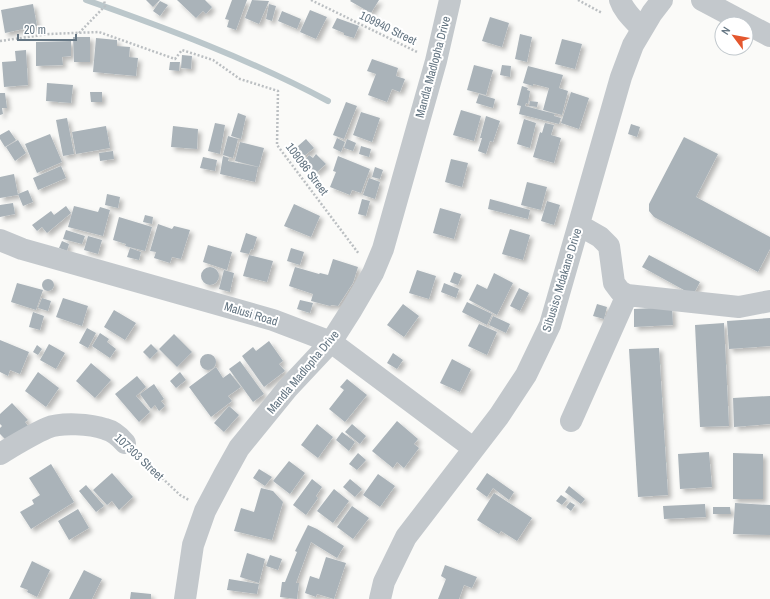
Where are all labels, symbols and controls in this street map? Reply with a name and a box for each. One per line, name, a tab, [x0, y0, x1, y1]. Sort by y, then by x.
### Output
street label: 109940 Street	[357, 7, 420, 49]
street label: Mandla Madlopha Drive	[412, 14, 454, 120]
scale bar	[18, 16, 76, 42]
north arrow	[714, 16, 754, 56]
text: 20 m	[24, 22, 46, 38]
text: N	[718, 24, 733, 37]
street label: 109086 Street	[282, 139, 332, 199]
street label: Sibusiso Mdakane Drive	[539, 226, 585, 334]
street label: Malusi Road	[222, 298, 280, 330]
street label: Mandla Madlopha Drive	[263, 327, 343, 417]
street label: 107303 Street	[111, 430, 167, 484]

